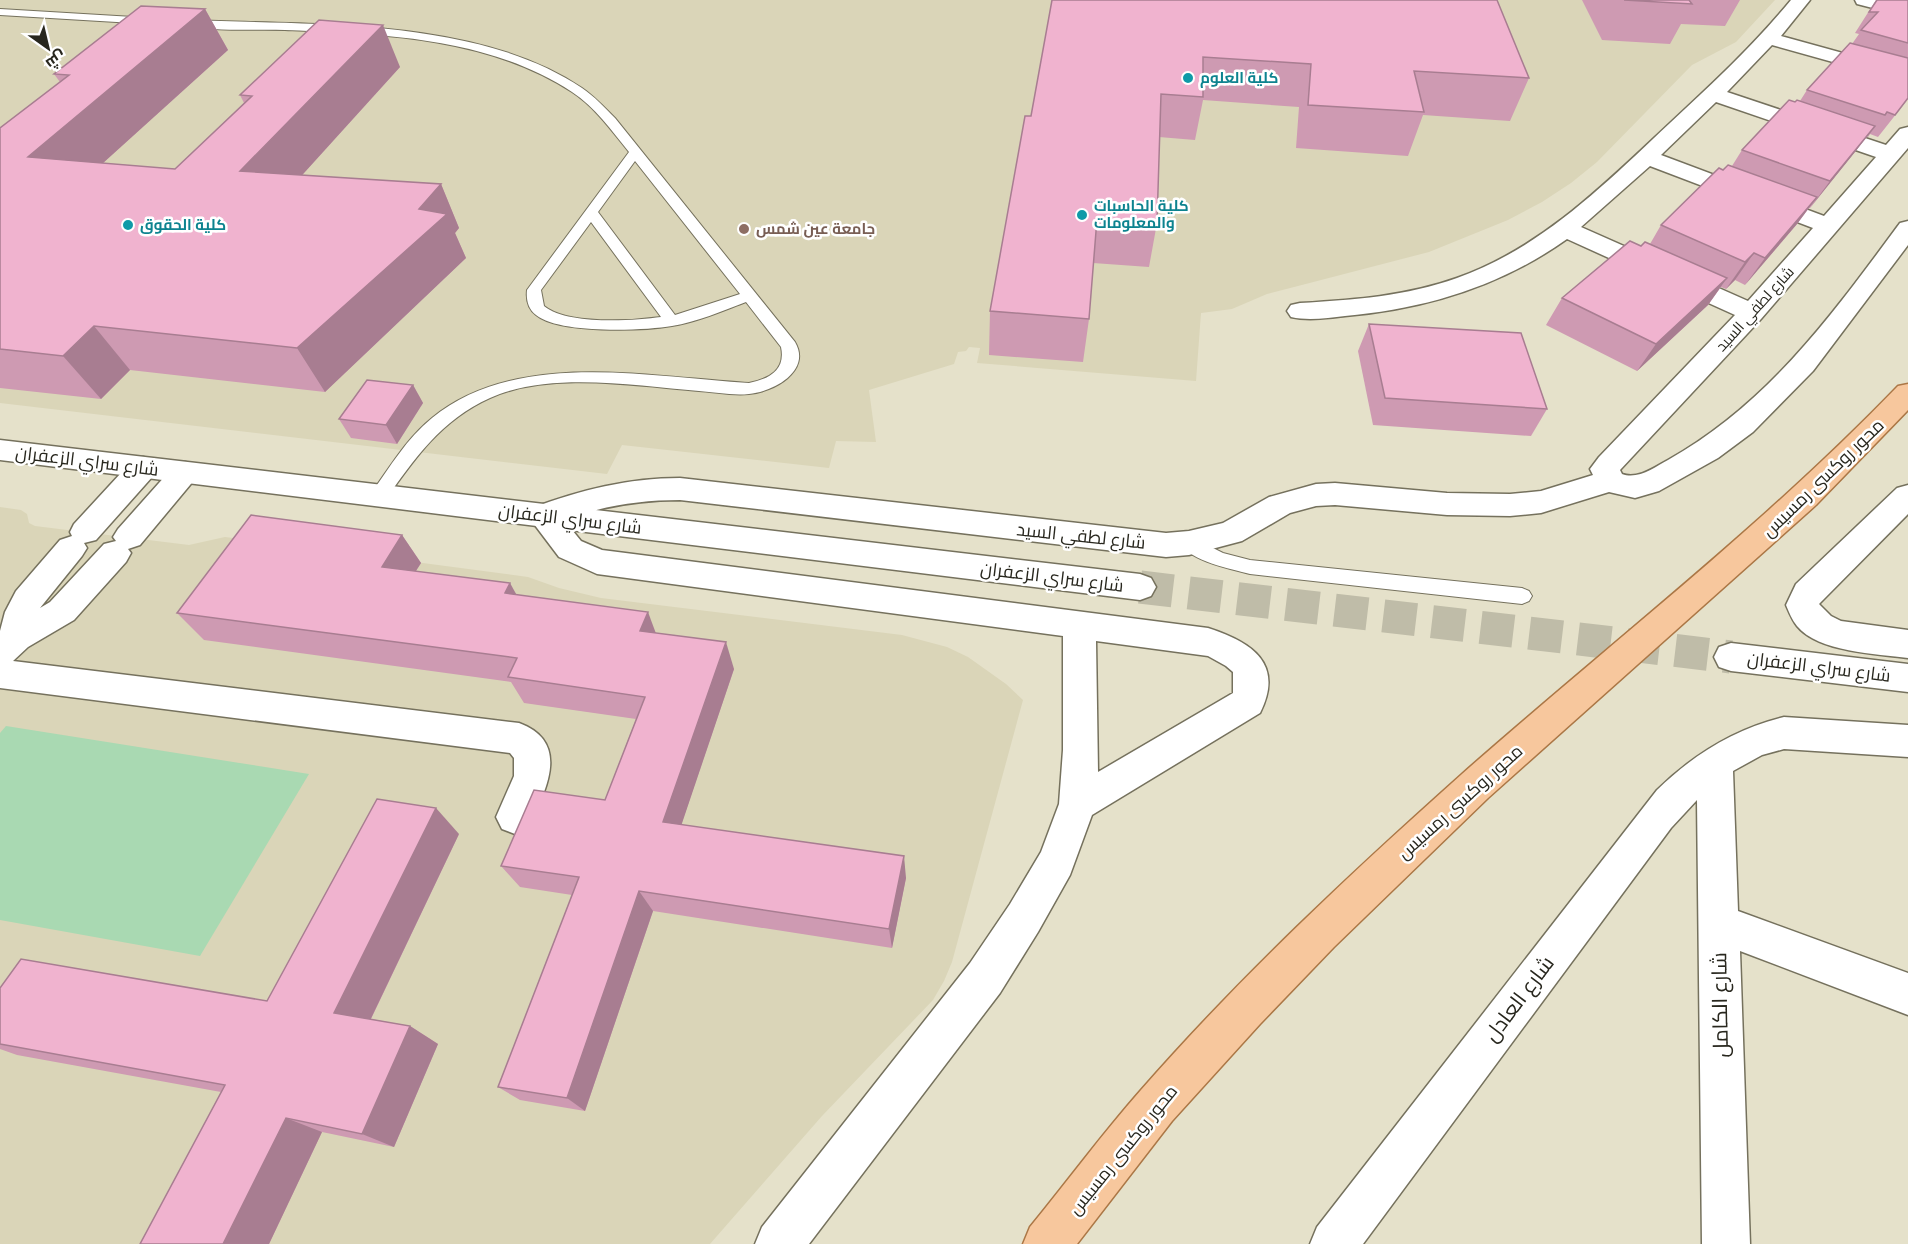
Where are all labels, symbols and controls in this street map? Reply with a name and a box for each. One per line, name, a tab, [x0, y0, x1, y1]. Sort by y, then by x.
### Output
north arrow	[18, 18, 78, 78]
text: ش	[42, 46, 70, 74]
place label: كلية العلوم	[1200, 68, 1278, 88]
marker: كلية العلوم	[1181, 71, 1195, 85]
place label: كلية الحاسبات والمعلومات	[1094, 196, 1189, 232]
marker: كلية الحاسبات والمعلومات	[1075, 208, 1089, 222]
place label: كلية الحقوق	[140, 215, 226, 234]
marker: كلية الحقوق	[121, 218, 135, 232]
place label: جامعة عين شمس	[756, 219, 875, 238]
marker: جامعة عين شمس	[737, 222, 751, 236]
street label: شارع لطفي السيد	[1711, 262, 1800, 357]
street label: محور روكسى رمسيس	[1757, 413, 1889, 542]
street label: شارع سراي الزعفران	[14, 440, 160, 484]
street label: شارع سراي الزعفران	[497, 498, 643, 542]
street label: شارع لطفي السيد	[1015, 517, 1147, 557]
street label: شارع سراي الزعفران	[979, 556, 1125, 600]
street label: شارع سراي الزعفران	[1746, 646, 1892, 690]
street label: محور روكسى رمسيس	[1392, 739, 1527, 864]
street label: شارع العادل	[1477, 950, 1561, 1048]
street label: شارع الكامل	[1705, 952, 1735, 1058]
street label: محور روكسى رمسيس	[1063, 1080, 1182, 1219]

